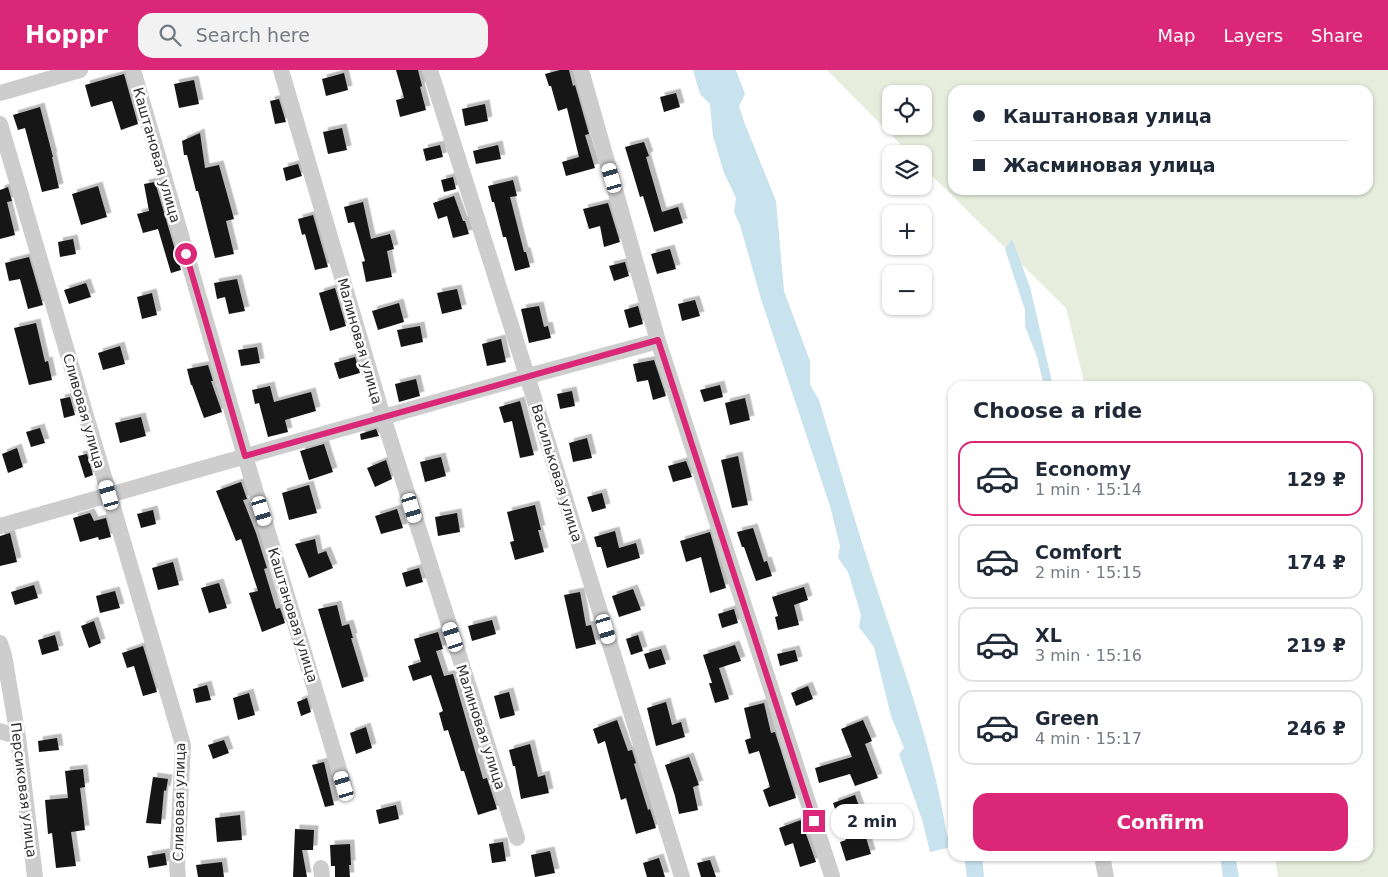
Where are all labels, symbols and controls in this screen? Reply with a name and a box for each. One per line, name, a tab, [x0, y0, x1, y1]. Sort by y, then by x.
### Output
search box	[138, 13, 488, 58]
text: Hoppr	[25, 21, 108, 49]
icon: search	[156, 21, 184, 49]
text: Search here	[196, 24, 310, 46]
text: Map	[1157, 25, 1195, 46]
text: Layers	[1223, 25, 1283, 46]
text: Share	[1311, 25, 1363, 46]
map controls	[882, 85, 932, 315]
button: locate	[882, 85, 932, 135]
street label: Каштановая улица	[130, 86, 184, 224]
text: Каштановая улица	[1003, 105, 1212, 127]
button: layers	[882, 145, 932, 195]
text: Жасминовая улица	[1003, 154, 1216, 176]
car	[600, 162, 623, 194]
button: +	[882, 205, 932, 255]
route start	[175, 243, 197, 265]
button: −	[882, 265, 932, 315]
street label: Малиновая улица	[334, 276, 386, 406]
street label: Сливовая улица	[60, 352, 108, 470]
text: Choose a ride	[973, 398, 1142, 423]
street label: Васильковая улица	[528, 402, 586, 544]
icon: car	[975, 456, 1020, 501]
text: Economy	[1035, 458, 1131, 480]
text: 129 ₽	[1287, 468, 1346, 490]
car	[97, 479, 120, 511]
text: 1 min · 15:14	[1035, 480, 1142, 499]
car	[400, 491, 423, 525]
car	[250, 494, 273, 528]
icon: car	[975, 539, 1020, 584]
text: Comfort	[1035, 541, 1122, 563]
street label: Каштановая улица	[265, 546, 321, 684]
text: 174 ₽	[1287, 551, 1346, 573]
text: 2 min · 15:15	[1035, 563, 1142, 582]
car	[594, 612, 617, 646]
car	[441, 620, 464, 654]
icon: car	[975, 622, 1020, 667]
text: XL	[1035, 624, 1062, 646]
text: 219 ₽	[1287, 634, 1346, 656]
text: 3 min · 15:16	[1035, 646, 1142, 665]
street label: Малиновая улица	[453, 662, 509, 792]
icon: car	[975, 705, 1020, 750]
text: Green	[1035, 707, 1099, 729]
text: 246 ₽	[1287, 717, 1346, 739]
street label: Персиковая улица	[8, 722, 40, 858]
text: 4 min · 15:17	[1035, 729, 1142, 748]
street label: Сливовая улица	[170, 742, 188, 862]
car	[332, 769, 355, 803]
button: Confirm	[973, 793, 1348, 851]
callout: 2 min	[832, 804, 914, 838]
route end	[803, 810, 825, 832]
text: 2 min	[847, 812, 897, 831]

